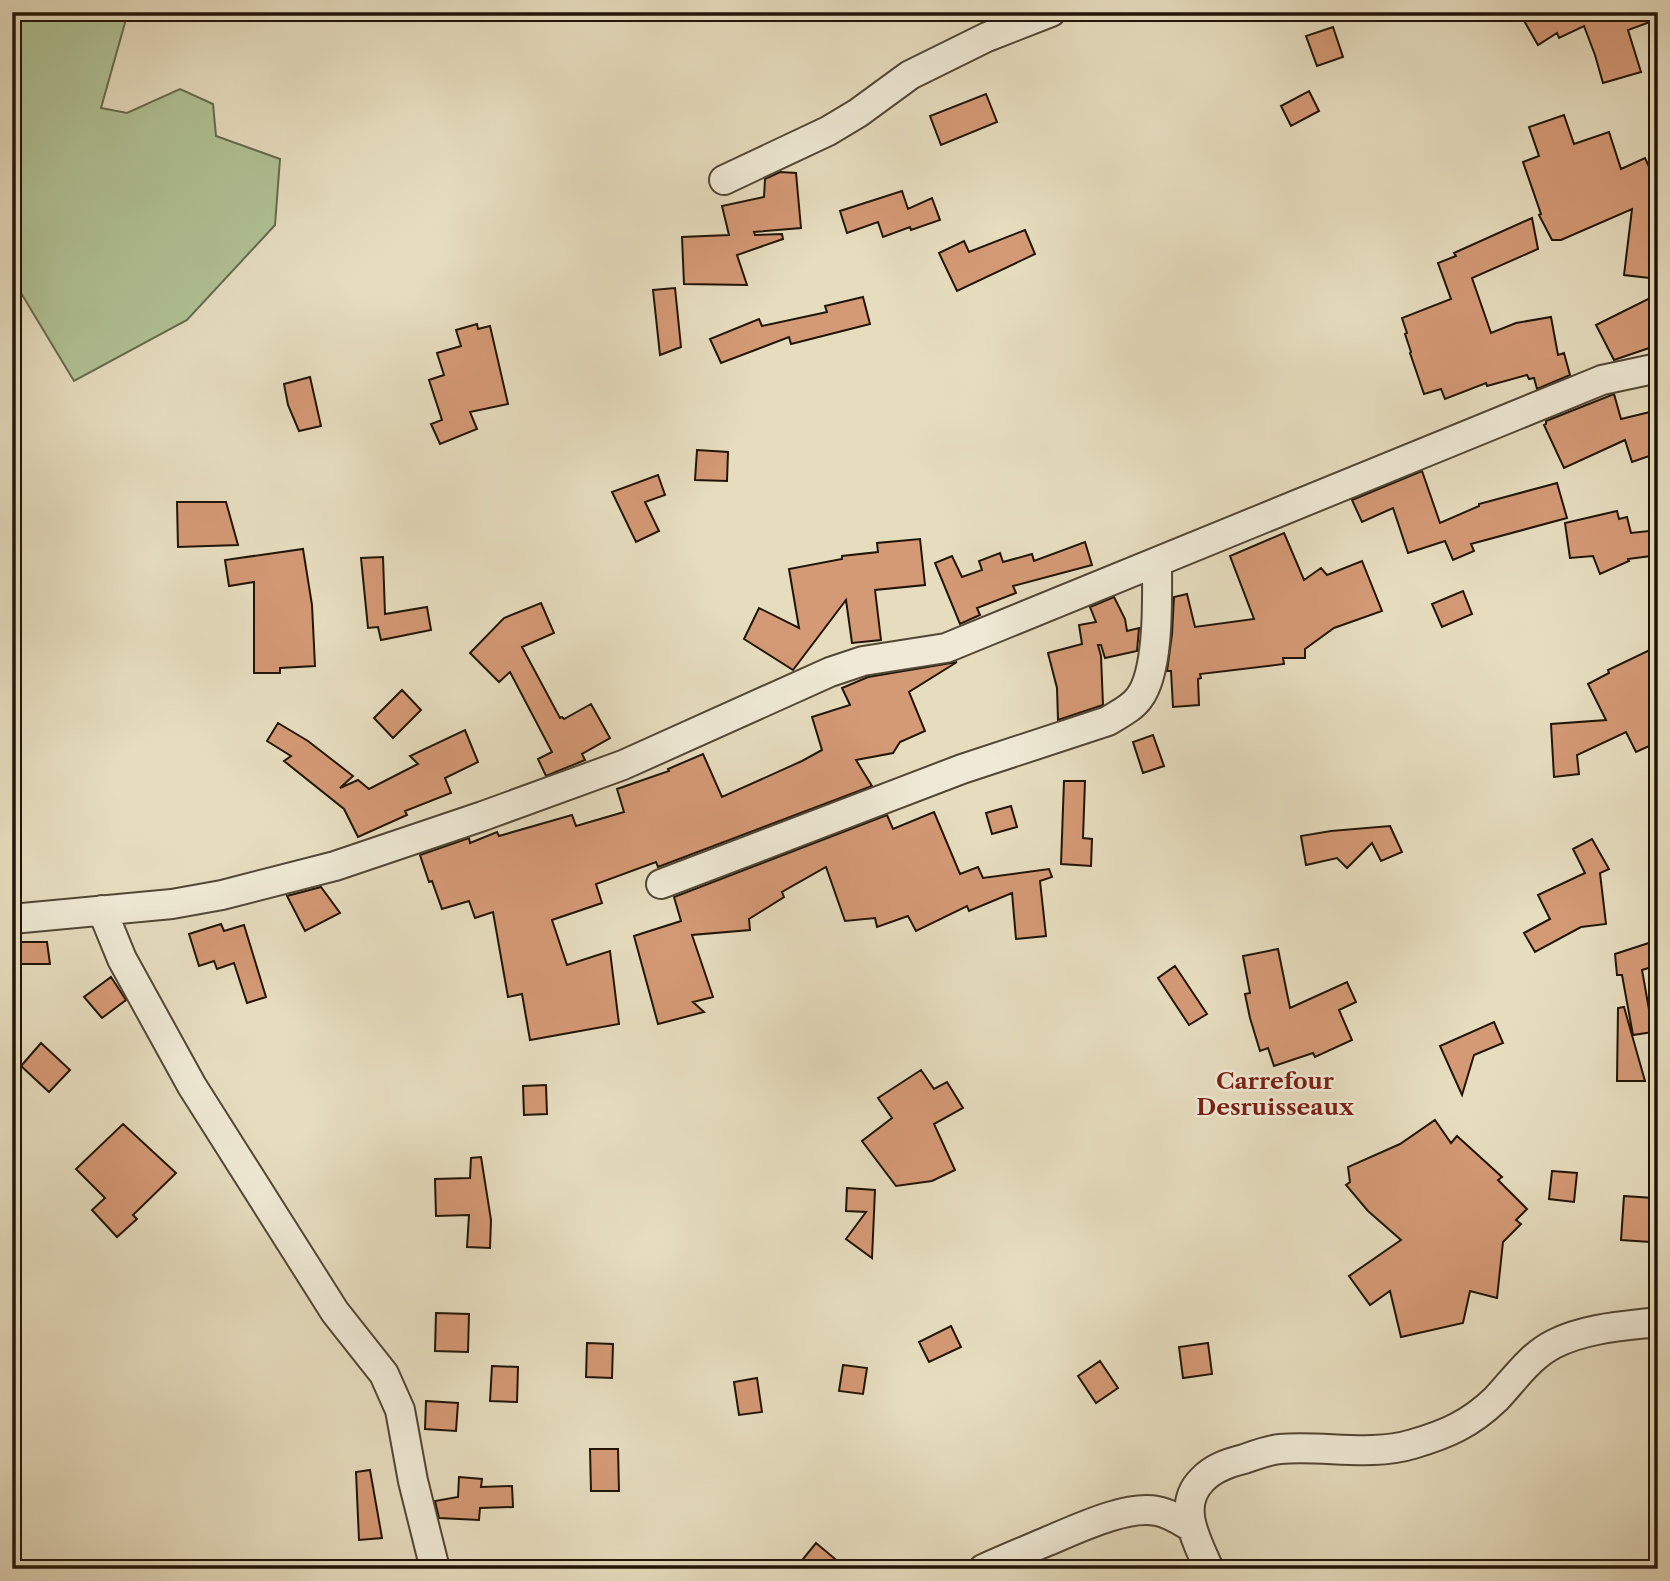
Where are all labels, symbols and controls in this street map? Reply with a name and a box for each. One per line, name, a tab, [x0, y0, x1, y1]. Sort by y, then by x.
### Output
district label: Carrefour Desruisseaux	[1196, 1067, 1355, 1121]

